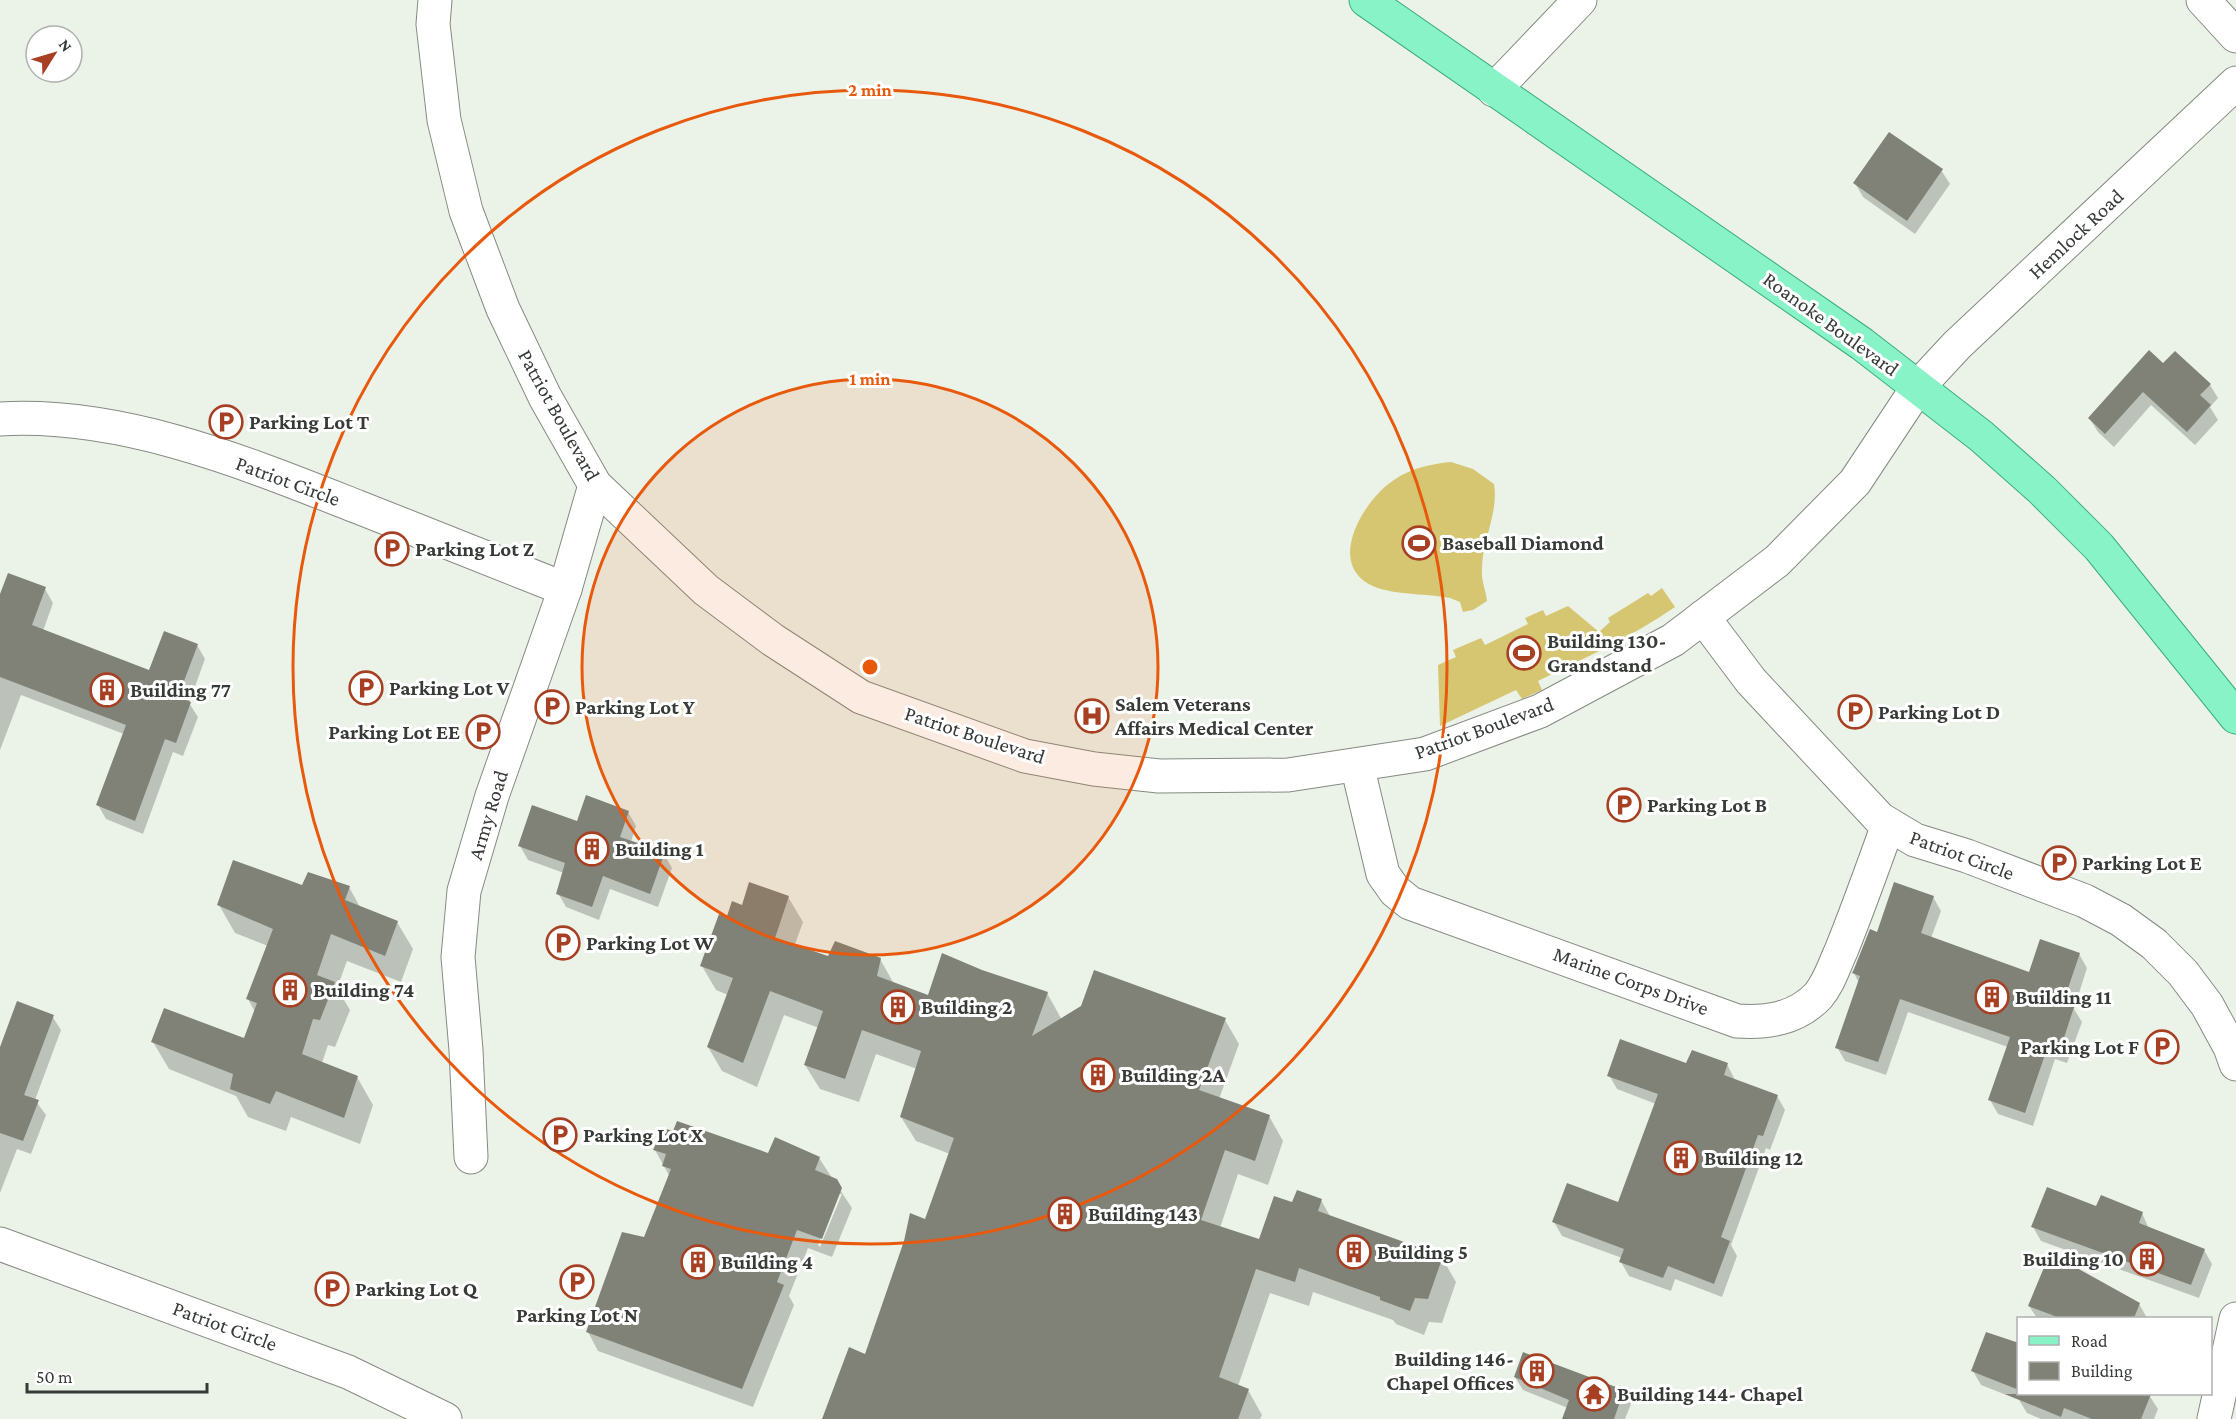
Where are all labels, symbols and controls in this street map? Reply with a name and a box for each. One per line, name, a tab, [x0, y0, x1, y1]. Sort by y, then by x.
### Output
north arrow	[24, 24, 84, 84]
text: N	[56, 36, 76, 55]
text: 2 min	[848, 80, 892, 100]
street label: Hemlock Road	[2024, 184, 2128, 284]
street label: Roanoke Boulevard	[1759, 267, 1903, 381]
street label: Patriot Boulevard	[513, 345, 605, 485]
text: 1 min	[850, 369, 891, 389]
parking icon: Parking Lot T	[208, 404, 244, 440]
place label: Parking Lot T	[249, 410, 370, 434]
street label: Patriot Circle	[232, 451, 344, 511]
sports icon: Baseball Diamond	[1401, 525, 1437, 561]
parking icon: Parking Lot Z	[374, 531, 410, 567]
place label: Baseball Diamond	[1442, 531, 1604, 555]
place label: Parking Lot Z	[415, 537, 534, 561]
place label: Building 130- Grandstand	[1547, 629, 1667, 677]
sports icon: Building 130- Grandstand	[1506, 635, 1542, 671]
centre of rings	[860, 657, 880, 677]
parking icon: Parking Lot V	[348, 670, 384, 706]
building icon: Building 77	[89, 672, 125, 708]
place label: Parking Lot V	[389, 676, 510, 700]
place label: Building 77	[130, 678, 231, 702]
parking icon: Parking Lot Y	[534, 689, 570, 725]
place label: Salem Veterans Affairs Medical Center	[1114, 692, 1314, 740]
street label: Patriot Boulevard	[1411, 692, 1557, 764]
parking icon: Parking Lot D	[1837, 694, 1873, 730]
place label: Parking Lot Y	[575, 695, 695, 719]
hospital icon: Salem Veterans Affairs Medical Center	[1074, 698, 1110, 734]
place label: Parking Lot D	[1878, 700, 2000, 724]
street label: Patriot Boulevard	[902, 701, 1048, 769]
parking icon: Parking Lot EE	[465, 714, 501, 750]
place label: Parking Lot EE	[328, 720, 460, 744]
street label: Army Road	[463, 767, 513, 863]
parking icon: Parking Lot B	[1606, 787, 1642, 823]
place label: Parking Lot B	[1647, 793, 1767, 817]
street label: Patriot Circle	[1906, 825, 2018, 885]
building icon: Building 1	[574, 831, 610, 867]
place label: Building 1	[615, 837, 704, 861]
parking icon: Parking Lot E	[2041, 845, 2077, 881]
place label: Parking Lot E	[2082, 851, 2202, 875]
parking icon: Parking Lot W	[545, 925, 581, 961]
place label: Parking Lot W	[586, 931, 715, 955]
street label: Marine Corps Drive	[1550, 942, 1712, 1020]
building icon: Building 74	[272, 972, 308, 1008]
place label: Building 74	[313, 978, 414, 1002]
building icon: Building 11	[1974, 979, 2010, 1015]
place label: Building 11	[2015, 985, 2112, 1009]
building icon: Building 2	[880, 989, 916, 1025]
place label: Building 2	[921, 995, 1013, 1019]
parking icon: Parking Lot F	[2144, 1029, 2180, 1065]
place label: Parking Lot F	[2020, 1035, 2139, 1059]
building icon: Building 2A	[1080, 1057, 1116, 1093]
place label: Building 2A	[1121, 1063, 1225, 1087]
parking icon: Parking Lot X	[542, 1117, 578, 1153]
place label: Parking Lot X	[583, 1123, 704, 1147]
building icon: Building 12	[1663, 1140, 1699, 1176]
place label: Building 12	[1704, 1146, 1804, 1170]
building icon: Building 143	[1047, 1196, 1083, 1232]
place label: Building 143	[1088, 1202, 1198, 1226]
building icon: Building 5	[1336, 1234, 1372, 1270]
place label: Building 5	[1377, 1240, 1468, 1264]
building icon: Building 10	[2129, 1241, 2165, 1277]
building icon: Building 4	[680, 1244, 716, 1280]
place label: Building 10	[2023, 1247, 2124, 1271]
place label: Building 4	[721, 1250, 813, 1274]
parking icon: Parking Lot N	[559, 1264, 595, 1300]
parking icon: Parking Lot Q	[314, 1271, 350, 1307]
place label: Parking Lot Q	[355, 1277, 479, 1301]
street label: Patriot Circle	[169, 1296, 281, 1356]
place label: Parking Lot N	[516, 1303, 638, 1327]
legend	[2017, 1317, 2212, 1395]
text: Road	[2071, 1331, 2108, 1351]
place label: Building 146- Chapel Offices	[1386, 1347, 1514, 1395]
building icon: Building 146- Chapel Offices	[1519, 1353, 1555, 1389]
scale bar	[27, 1356, 207, 1394]
text: Building	[2071, 1361, 2133, 1381]
text: 50 m	[36, 1367, 73, 1387]
temple icon: Building 144- Chapel	[1576, 1376, 1612, 1412]
place label: Building 144- Chapel	[1617, 1382, 1803, 1406]

